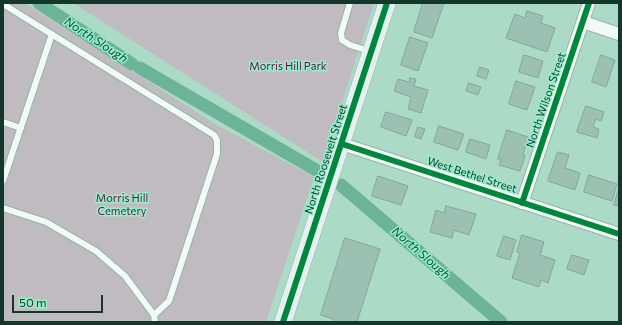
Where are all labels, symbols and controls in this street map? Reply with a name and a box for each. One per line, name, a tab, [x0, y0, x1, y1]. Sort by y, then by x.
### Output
water label: North Slough	[62, 14, 130, 66]
street label: North Wilson Street	[523, 51, 569, 149]
park label: Morris Hill Park	[249, 59, 327, 73]
street label: North Roosevelt Street	[302, 102, 350, 216]
street label: West Bethel Street	[426, 154, 518, 196]
park label: Morris Hill Cemetery	[96, 191, 148, 217]
water label: North Slough	[389, 224, 453, 282]
scale bar	[14, 287, 105, 313]
text: 50 m	[19, 295, 47, 309]

